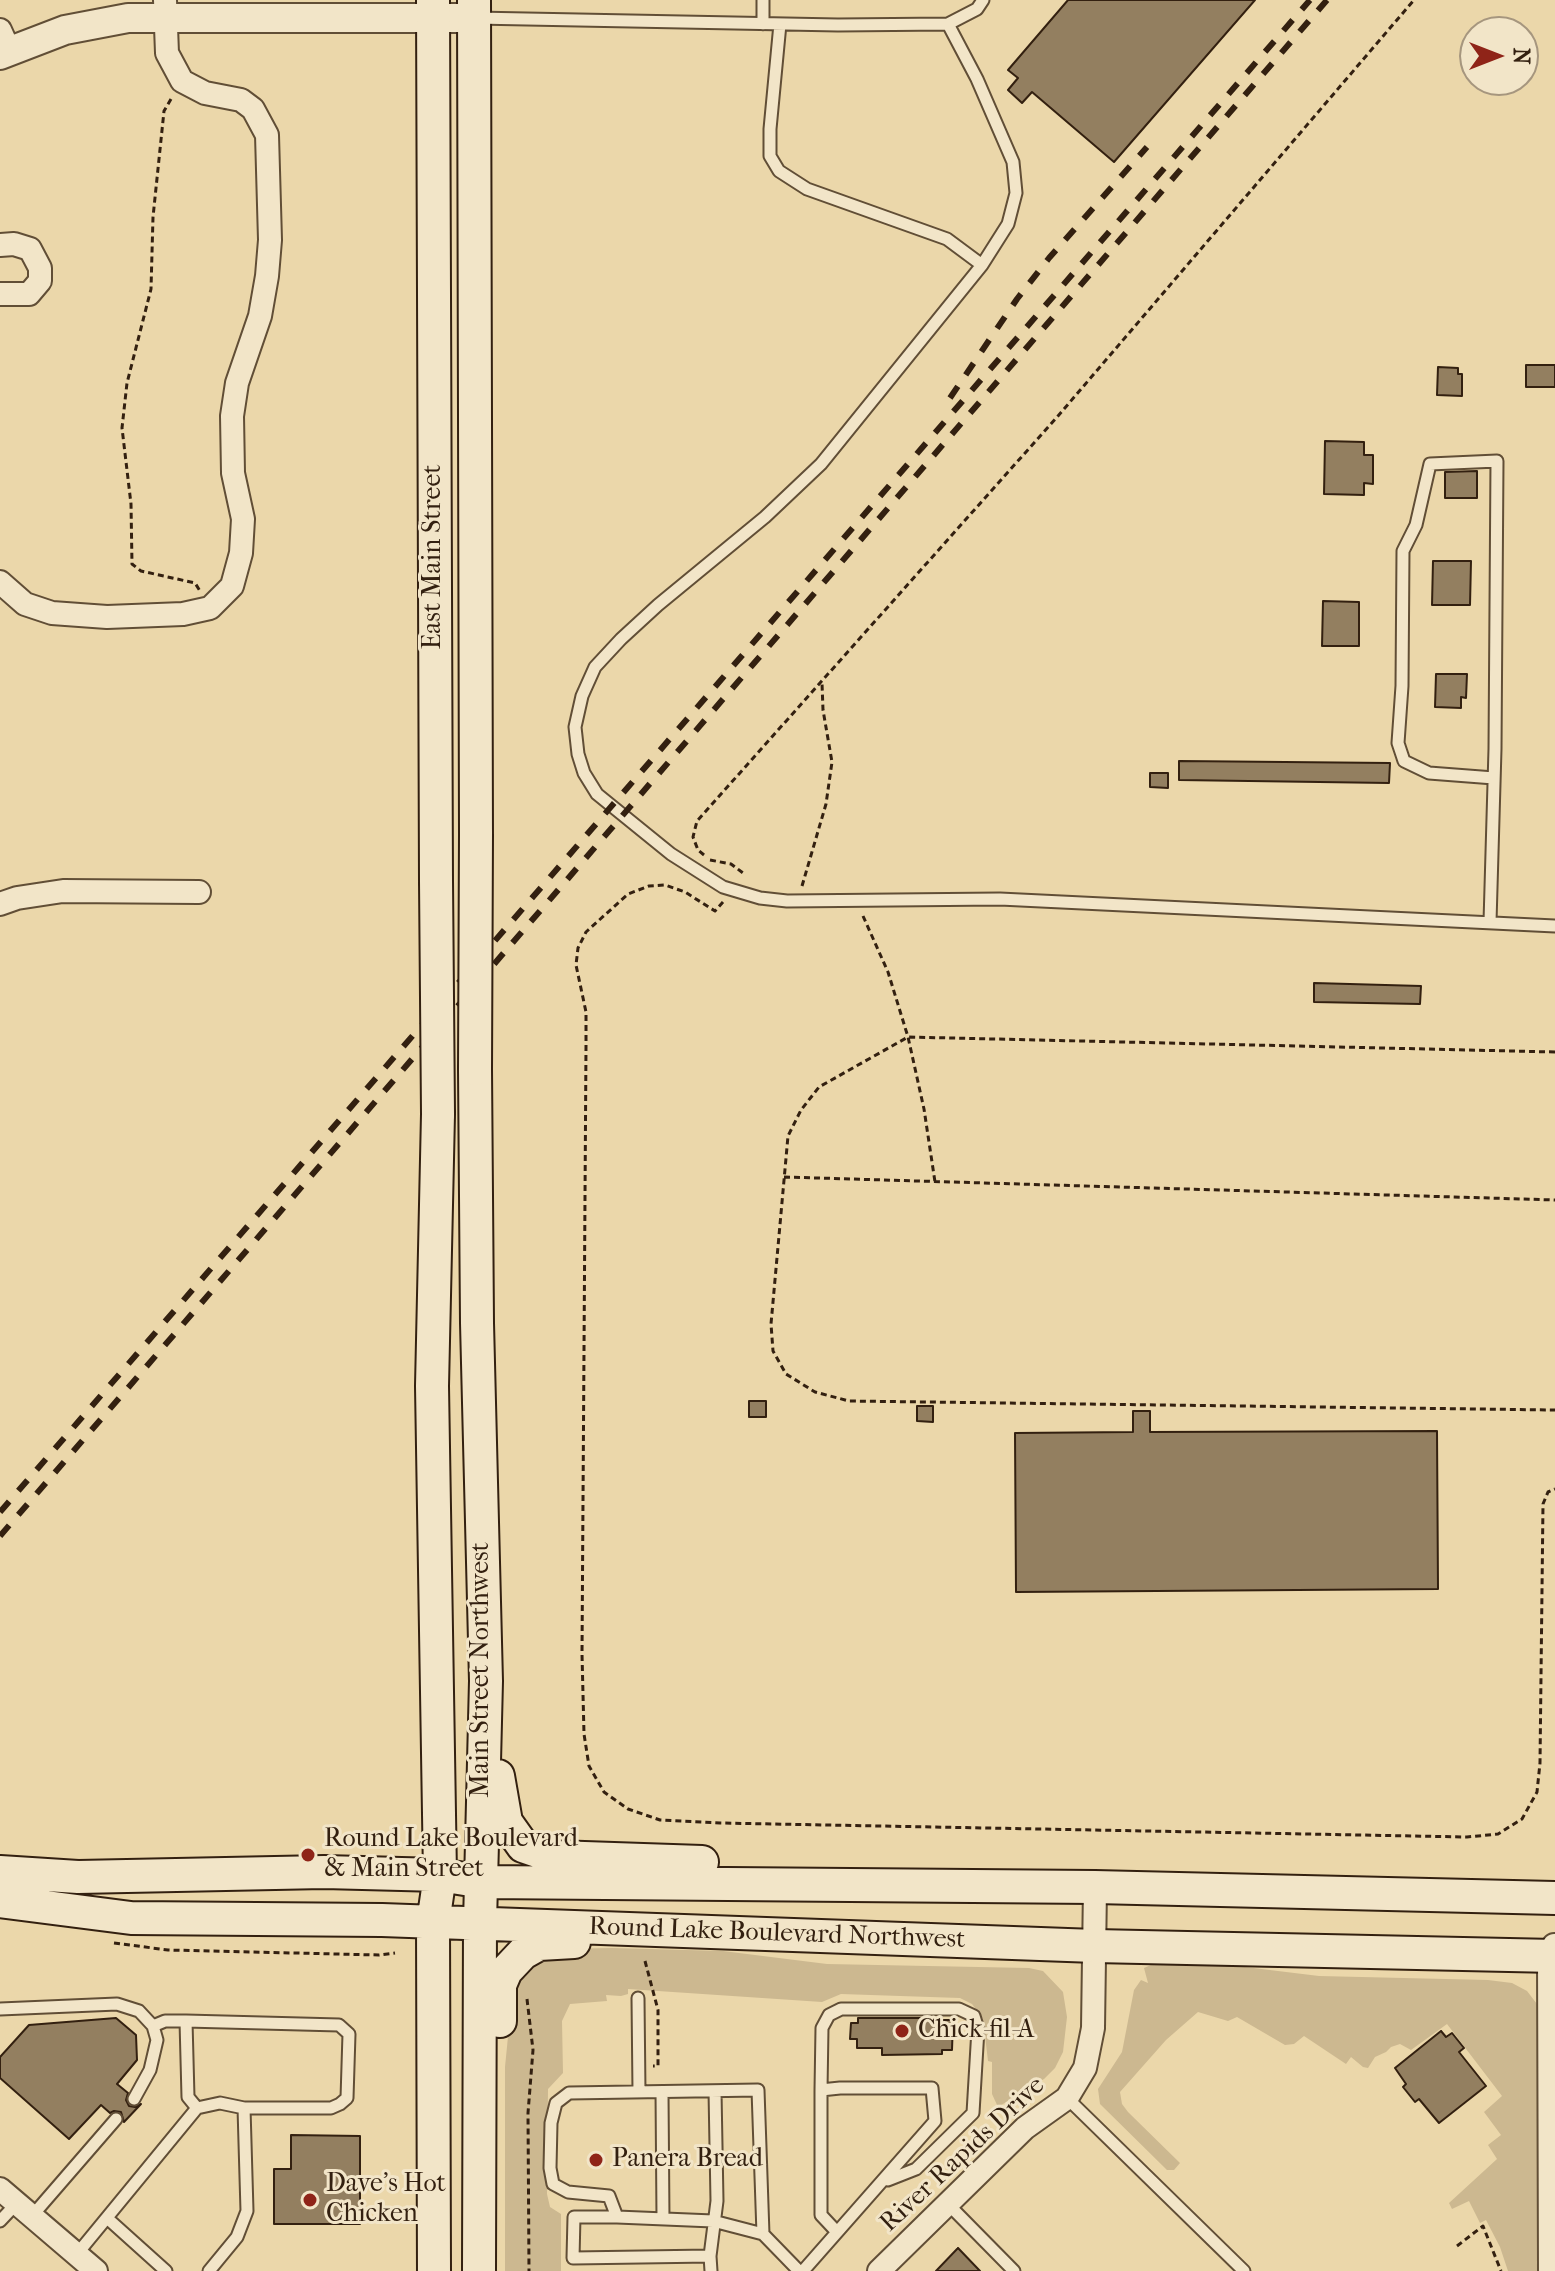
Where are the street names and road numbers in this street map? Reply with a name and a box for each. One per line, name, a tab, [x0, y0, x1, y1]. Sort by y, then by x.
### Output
street label: East Main Street	[418, 464, 450, 650]
street label: Main Street Northwest	[466, 1542, 498, 1798]
street label: Round Lake Boulevard Northwest	[588, 1912, 966, 1956]
street label: River Rapids Drive	[874, 2071, 1052, 2239]

